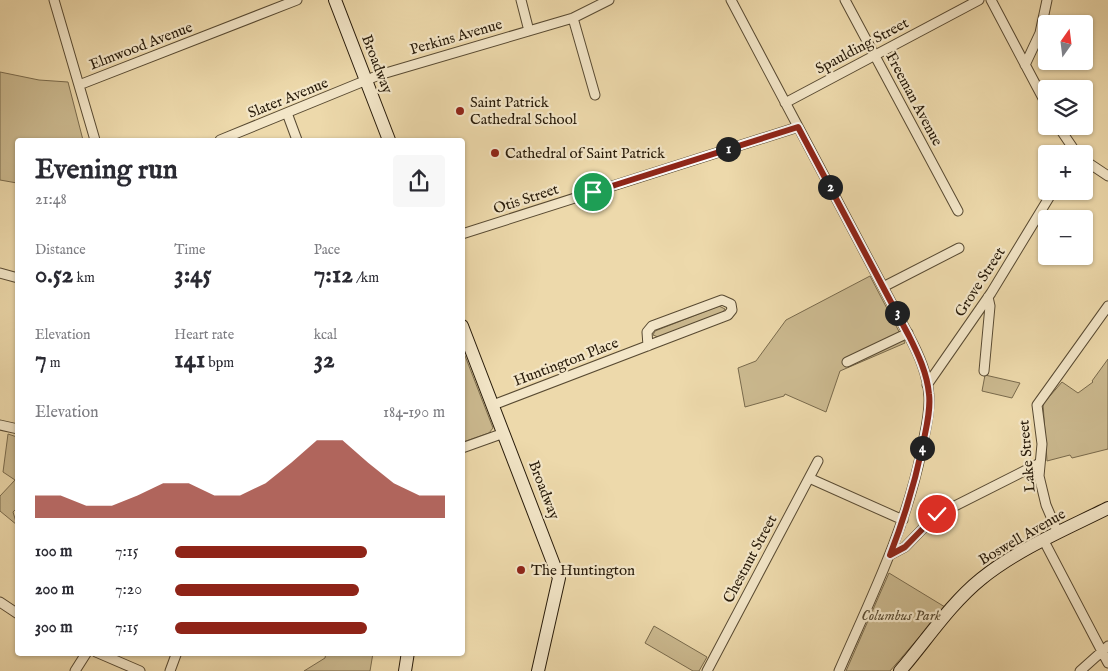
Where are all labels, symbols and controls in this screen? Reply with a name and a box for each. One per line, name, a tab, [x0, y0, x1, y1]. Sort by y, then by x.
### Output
street label: Spaulding Street	[812, 13, 912, 79]
street label: Perkins Avenue	[408, 15, 504, 59]
north arrow	[1038, 15, 1092, 70]
map controls	[1038, 15, 1093, 265]
street label: Elmwood Avenue	[87, 18, 195, 74]
street label: Broadway	[357, 32, 397, 97]
street label: Freeman Avenue	[881, 49, 947, 149]
street label: Slater Avenue	[245, 73, 331, 123]
button: layers	[1038, 80, 1093, 135]
place label: Saint Patrick Cathedral School	[470, 93, 578, 129]
marker: Saint Patrick Cathedral School	[454, 105, 466, 117]
pin: 1	[716, 136, 740, 162]
text: 1	[726, 140, 731, 158]
place label: Cathedral of Saint Patrick	[505, 144, 666, 163]
button: +	[1038, 145, 1093, 200]
marker: Cathedral of Saint Patrick	[489, 147, 501, 159]
text: Evening run	[35, 153, 178, 188]
button: share	[393, 155, 445, 207]
pin	[572, 171, 614, 213]
pin: 2	[818, 174, 842, 200]
icon: arrive	[579, 178, 607, 206]
text: 2	[827, 178, 834, 196]
street label: Otis Street	[491, 180, 561, 218]
text: 21:48	[35, 190, 67, 210]
button: −	[1038, 210, 1093, 265]
text: Distance	[35, 241, 86, 259]
text: Time	[174, 241, 205, 259]
text: Pace	[314, 241, 340, 259]
street label: Grove Street	[950, 244, 1010, 320]
text: 0.52	[35, 259, 73, 291]
text: 3:45	[174, 259, 211, 291]
text: 7:12	[314, 259, 353, 291]
text: km	[73, 269, 95, 287]
text: /km	[353, 269, 379, 287]
pin: 3	[884, 300, 910, 326]
text: 3	[895, 304, 900, 322]
text: Elevation	[35, 326, 91, 344]
text: Heart rate	[174, 326, 234, 344]
text: kcal	[314, 326, 337, 344]
street label: Huntington Place	[511, 333, 621, 391]
text: 7	[35, 344, 47, 376]
text: 141	[174, 344, 205, 376]
text: 32	[314, 344, 335, 376]
text: m	[47, 354, 61, 372]
text: bpm	[205, 354, 234, 372]
text: Elevation	[35, 403, 98, 423]
text: 184–190 m	[383, 403, 445, 423]
street label: Lake Street	[1014, 419, 1040, 493]
pin: 4	[910, 436, 934, 460]
text: 4	[919, 439, 926, 457]
street label: Broadway	[524, 458, 564, 523]
pin	[916, 493, 958, 535]
icon: check	[923, 500, 951, 528]
street label: Boswell Avenue	[975, 504, 1069, 570]
street label: Chestnut Street	[719, 512, 781, 606]
text: 100 m	[35, 542, 72, 562]
text: 7:15	[115, 542, 138, 562]
place label: The Huntington	[531, 561, 635, 580]
marker: The Huntington	[515, 564, 527, 576]
text: 200 m	[35, 580, 74, 600]
text: 7:20	[115, 580, 142, 600]
park label: Columbus Park	[861, 606, 941, 625]
text: 300 m	[35, 618, 73, 638]
text: 7:15	[115, 618, 138, 638]

